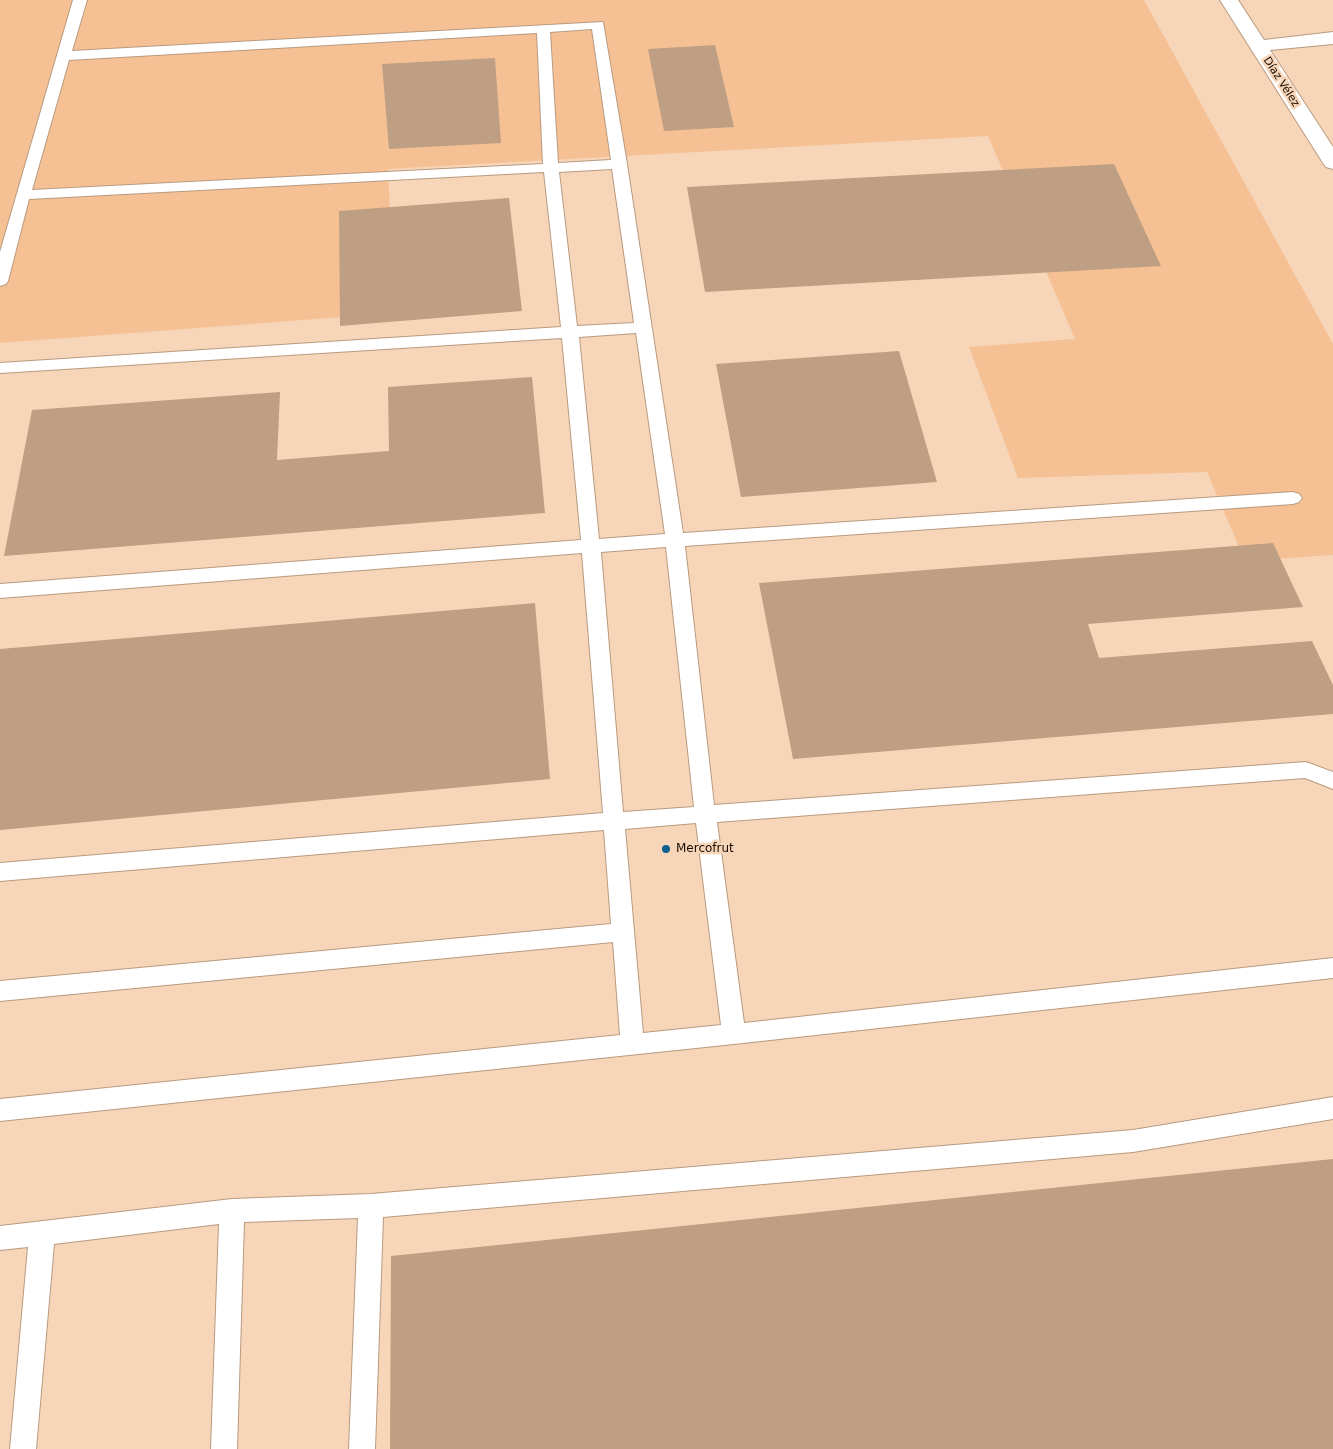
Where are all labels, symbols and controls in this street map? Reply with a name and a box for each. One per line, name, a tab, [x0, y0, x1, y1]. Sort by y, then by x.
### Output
street label: Díaz Vélez	[1260, 55, 1302, 109]
place label: Mercofrut	[676, 842, 734, 856]
marker: Mercofrut	[660, 843, 672, 855]

